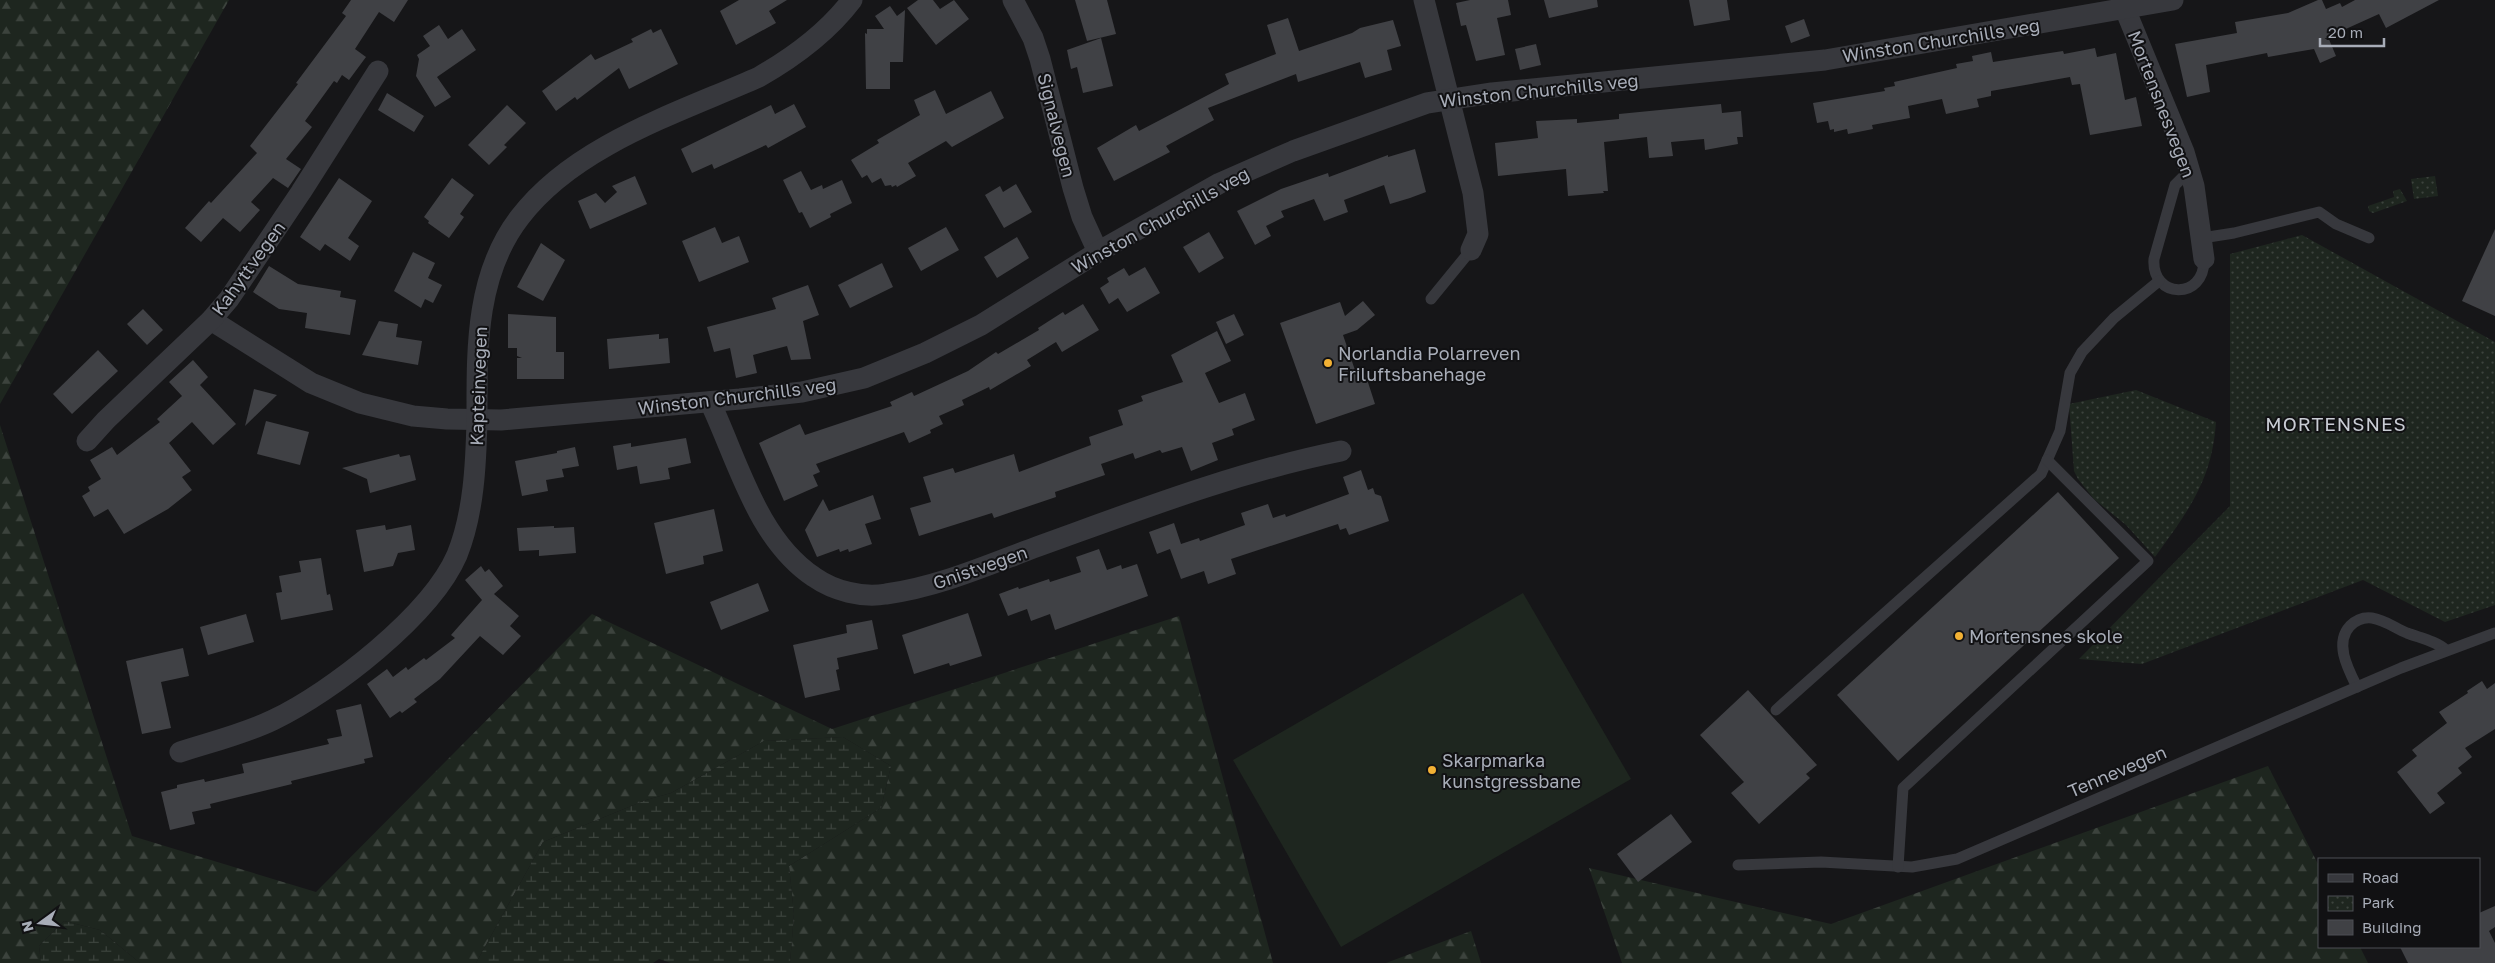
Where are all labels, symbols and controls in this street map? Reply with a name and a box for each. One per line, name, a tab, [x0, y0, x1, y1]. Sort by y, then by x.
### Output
street label: Winston Churchills veg	[1841, 14, 2041, 66]
scale bar	[2320, 15, 2384, 47]
text: 20 m	[2328, 23, 2363, 41]
street label: Mortensnesvegen	[2124, 27, 2200, 181]
street label: Winston Churchills veg	[1438, 69, 1640, 111]
street label: Signalvegen	[1033, 71, 1081, 179]
street label: Winston Churchills veg	[1067, 162, 1253, 278]
street label: Kahyttvegen	[206, 217, 290, 319]
street label: Kapteinvegen	[465, 326, 491, 446]
place label: Norlandia Polarreven Friluftsbanehage	[1338, 342, 1521, 385]
marker: Norlandia Polarreven Friluftsbanehage	[1322, 357, 1334, 369]
street label: Winston Churchills veg	[636, 373, 838, 419]
district label: MORTENSNES	[2265, 412, 2407, 435]
street label: Gnistvegen	[930, 541, 1030, 593]
place label: Mortensnes skole	[1969, 625, 2123, 647]
marker: Mortensnes skole	[1953, 630, 1965, 642]
street label: Tennevegen	[2064, 740, 2170, 802]
place label: Skarpmarka kunstgressbane	[1442, 749, 1581, 792]
marker: Skarpmarka kunstgressbane	[1426, 764, 1438, 776]
legend	[2318, 858, 2480, 948]
text: Road	[2362, 868, 2399, 886]
text: Park	[2362, 893, 2395, 911]
north arrow	[15, 898, 65, 948]
text: Building	[2362, 918, 2422, 936]
text: N	[17, 919, 37, 934]

